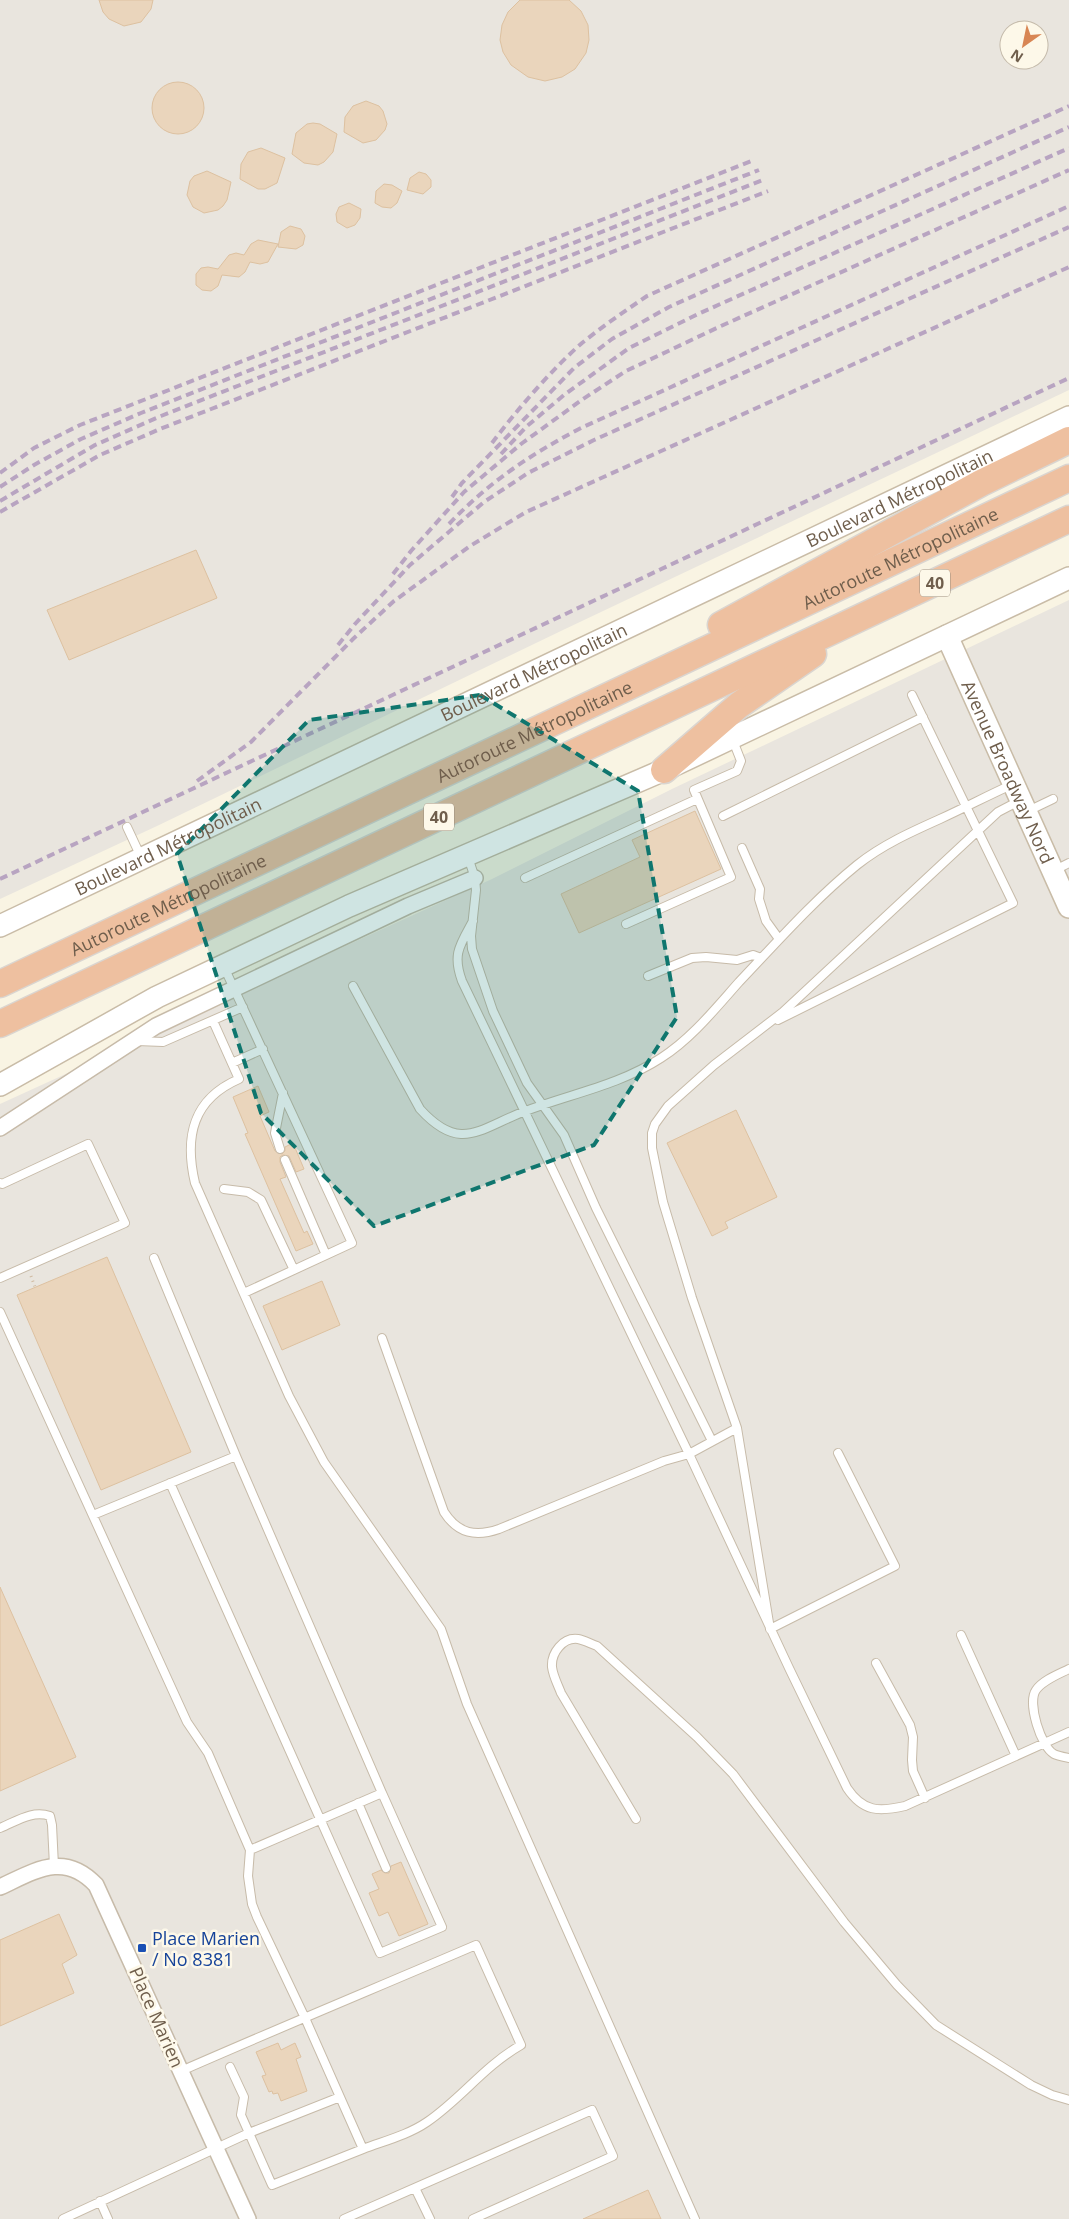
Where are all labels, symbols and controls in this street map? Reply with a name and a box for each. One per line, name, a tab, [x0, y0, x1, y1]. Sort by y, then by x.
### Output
north arrow	[999, 20, 1049, 70]
text: N	[1007, 45, 1027, 67]
street label: Boulevard Métropolitain	[802, 443, 997, 553]
street label: Autoroute Métropolitaine	[798, 501, 1002, 615]
road number: 40	[920, 570, 950, 596]
street label: Boulevard Métropolitain	[436, 617, 631, 727]
street label: Autoroute Métropolitaine	[432, 674, 636, 788]
street label: Avenue Broadway Nord	[956, 676, 1060, 867]
street label: Boulevard Métropolitain	[71, 791, 265, 901]
road number: 40	[424, 804, 454, 830]
street label: Autoroute Métropolitaine	[66, 848, 270, 961]
place label: Place Marien / No 8381	[152, 1926, 260, 1971]
marker: Place Marien / No 8381	[136, 1942, 148, 1954]
street label: Place Marien	[124, 1963, 190, 2071]

